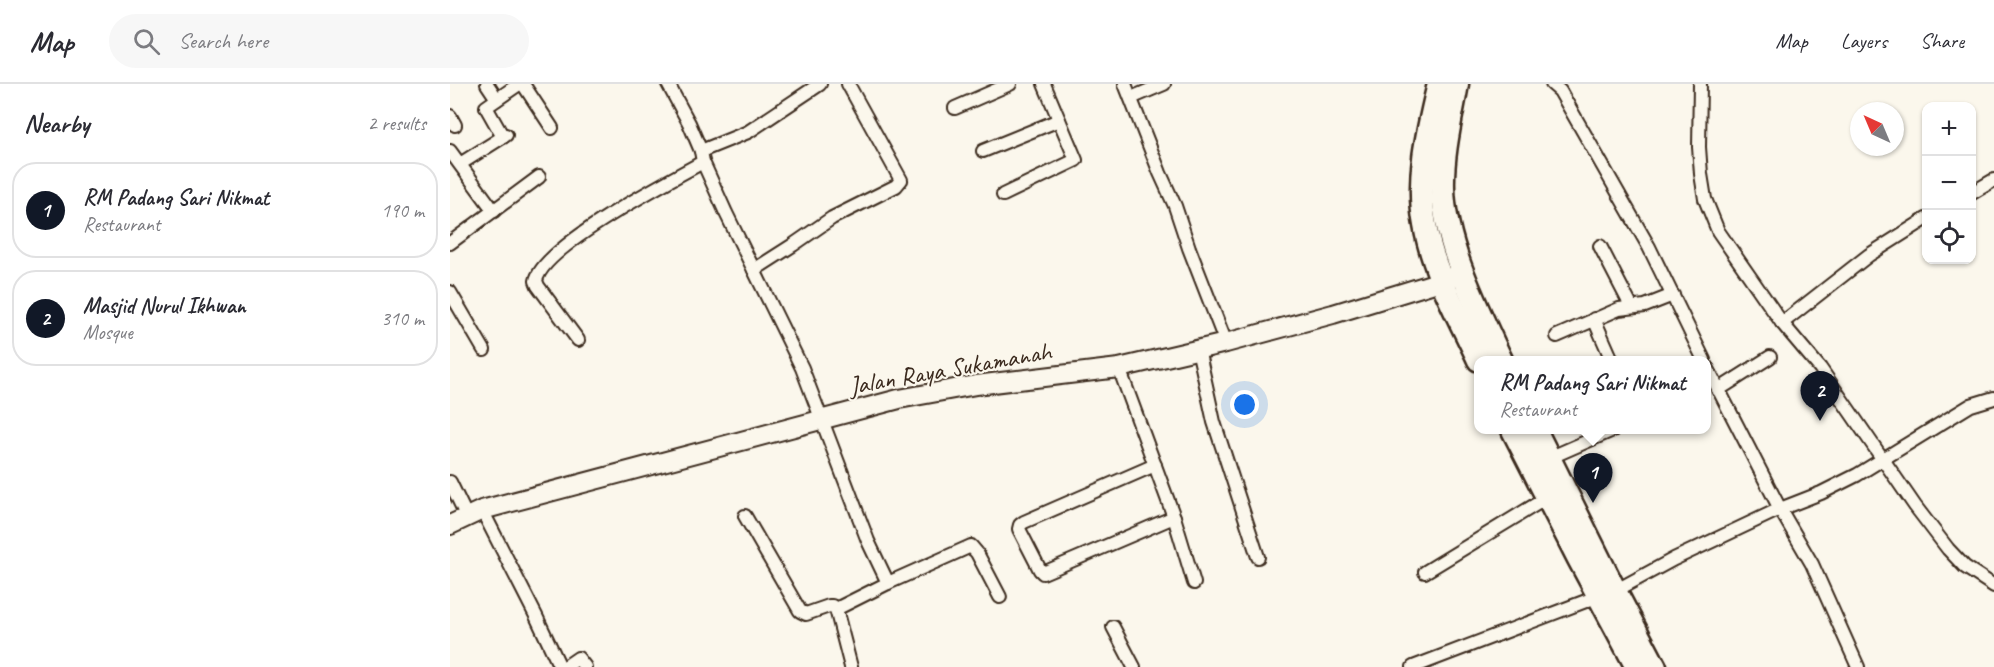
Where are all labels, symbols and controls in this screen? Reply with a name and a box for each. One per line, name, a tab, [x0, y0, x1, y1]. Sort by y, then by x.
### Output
search box	[109, 14, 529, 68]
text: Map	[30, 24, 73, 59]
icon: search	[130, 25, 163, 58]
text: Search here	[178, 27, 268, 55]
text: Map	[1775, 28, 1808, 54]
text: Layers	[1841, 28, 1887, 54]
text: Share	[1920, 28, 1964, 54]
north arrow	[1850, 102, 1904, 156]
map controls	[1922, 102, 1976, 264]
button: +	[1922, 102, 1976, 156]
text: Nearby	[24, 107, 89, 140]
text: 2 results	[367, 111, 426, 136]
button: −	[1922, 156, 1976, 210]
text: RM Padang Sari Nikmat	[83, 184, 269, 212]
text: 1	[41, 198, 50, 223]
text: 190 m	[381, 198, 424, 223]
button: locate	[1922, 210, 1976, 264]
text: Restaurant	[83, 212, 160, 237]
text: Masjid Nurul Ikhwan	[83, 292, 246, 320]
text: 2	[41, 306, 50, 331]
text: 310 m	[381, 306, 424, 331]
text: Mosque	[83, 320, 133, 345]
street label: Jalan Raya Sukamanah	[844, 334, 1056, 403]
popup	[1474, 356, 1711, 434]
text: RM Padang Sari Nikmat	[1499, 369, 1686, 397]
pin: 2	[1800, 372, 1840, 421]
your location	[1230, 390, 1259, 419]
text: Restaurant	[1499, 397, 1577, 422]
pin: 1	[1574, 454, 1612, 503]

